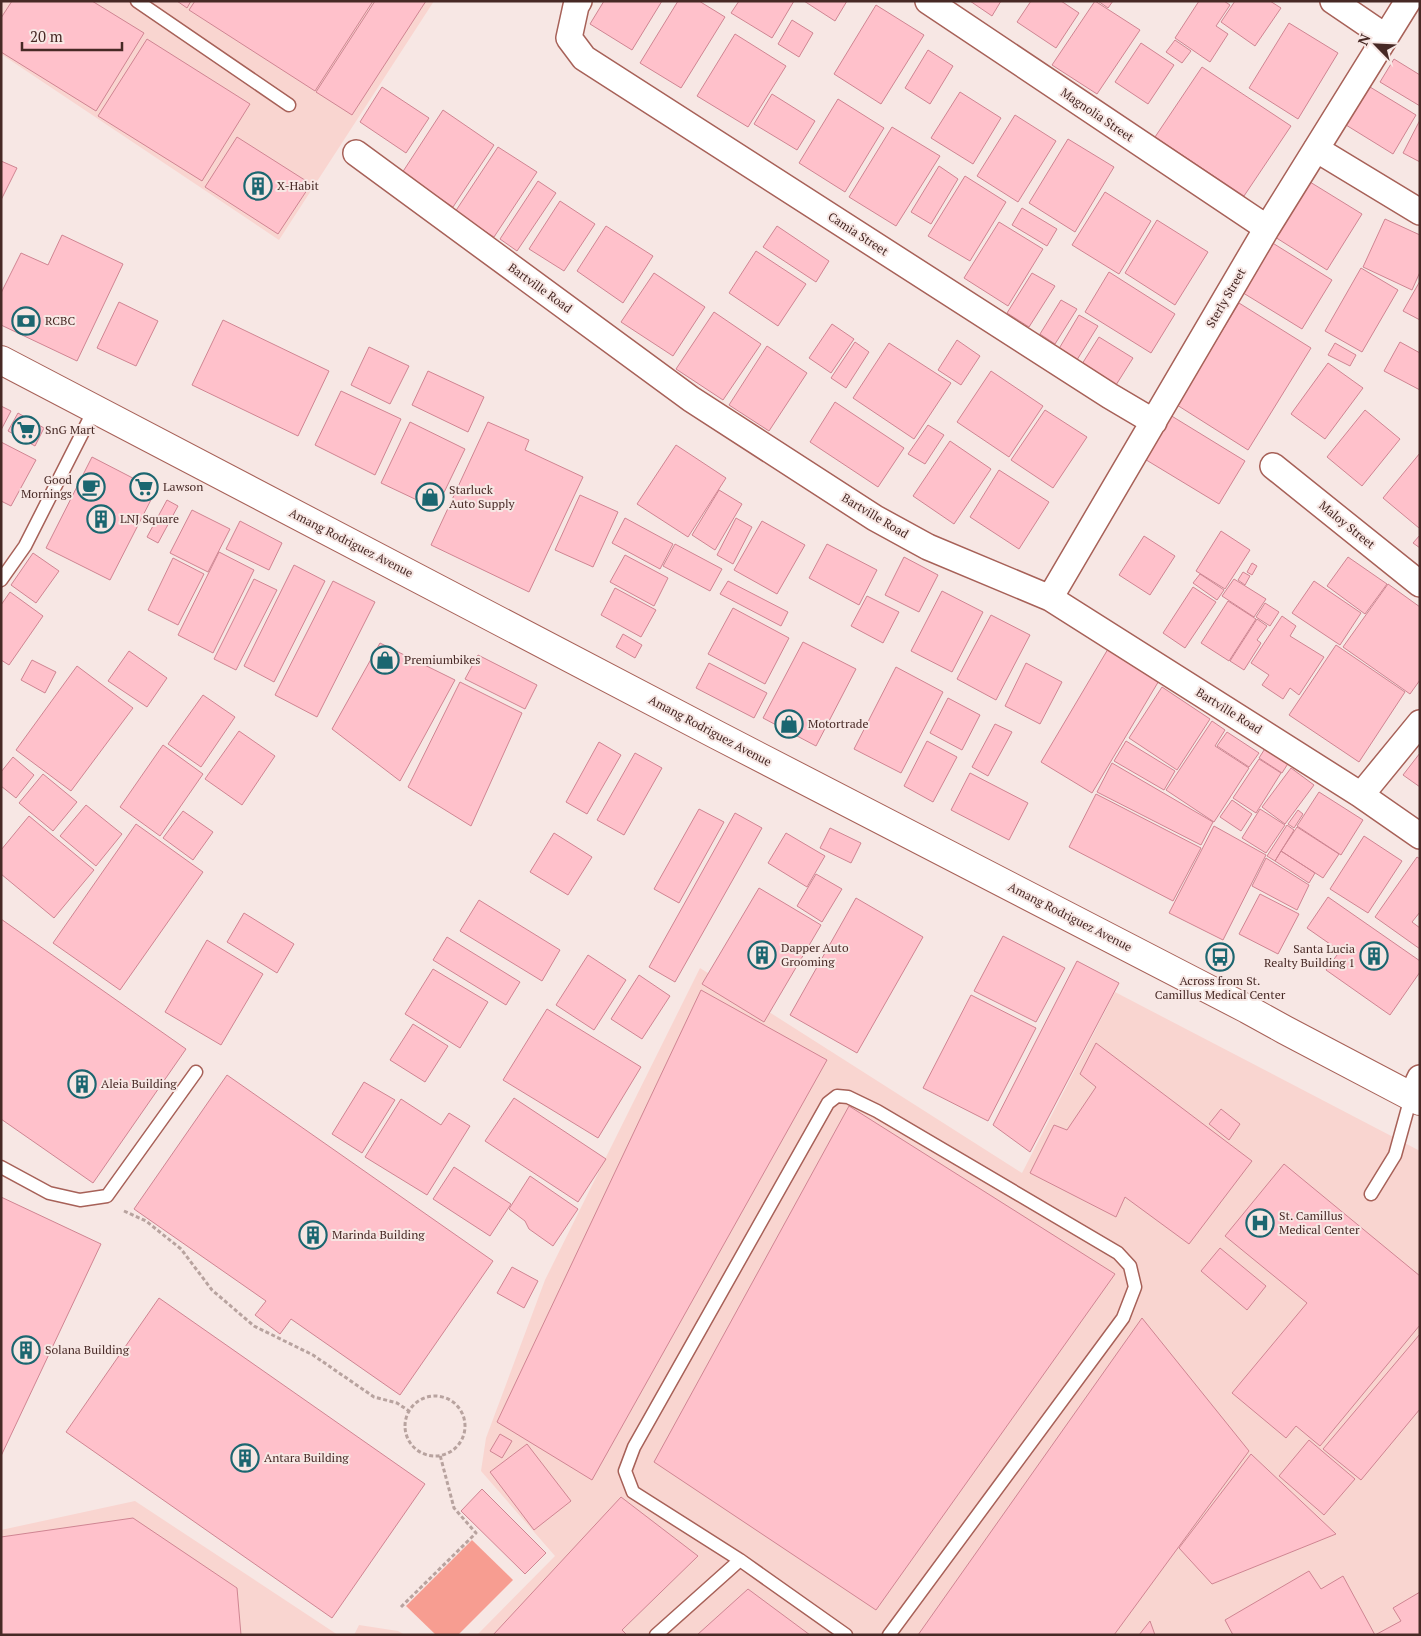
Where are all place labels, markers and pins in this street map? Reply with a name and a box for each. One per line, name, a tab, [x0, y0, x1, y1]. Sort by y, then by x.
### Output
building icon: X-Habit	[243, 171, 273, 201]
place label: X-Habit	[277, 178, 320, 193]
bank icon: RCBC	[11, 306, 41, 336]
place label: RCBC	[45, 313, 75, 328]
supermarket icon: SnG Mart	[11, 415, 41, 445]
place label: SnG Mart	[45, 422, 96, 437]
place label: Good Mornings	[21, 472, 72, 501]
cafe icon: Good Mornings	[76, 472, 106, 502]
supermarket icon: Lawson	[129, 472, 159, 502]
place label: Lawson	[163, 479, 203, 494]
shop icon: Starluck Auto Supply	[415, 482, 445, 512]
place label: Starluck Auto Supply	[449, 482, 516, 511]
building icon: LNJ Square	[86, 504, 116, 534]
place label: LNJ Square	[120, 511, 179, 526]
shop icon: Premiumbikes	[370, 645, 400, 675]
place label: Premiumbikes	[404, 652, 480, 667]
shop icon: Motortrade	[774, 709, 804, 739]
place label: Motortrade	[808, 716, 868, 731]
building icon: Dapper Auto Grooming	[747, 940, 777, 970]
place label: Dapper Auto Grooming	[781, 940, 849, 969]
place label: Santa Lucia Realty Building 1	[1264, 941, 1355, 970]
building icon: Santa Lucia Realty Building 1	[1359, 941, 1389, 971]
bus stop icon: Across from St. Camillus Medical Center	[1205, 942, 1235, 972]
place label: Across from St. Camillus Medical Center	[1155, 973, 1286, 1002]
building icon: Aleia Building	[67, 1069, 97, 1099]
place label: Aleia Building	[101, 1076, 177, 1091]
hospital icon: St. Camillus Medical Center	[1245, 1208, 1275, 1238]
place label: St. Camillus Medical Center	[1279, 1208, 1360, 1237]
building icon: Marinda Building	[298, 1220, 328, 1250]
place label: Marinda Building	[332, 1227, 425, 1242]
building icon: Solana Building	[11, 1335, 41, 1365]
place label: Solana Building	[45, 1342, 130, 1357]
building icon: Antara Building	[230, 1443, 260, 1473]
place label: Antara Building	[264, 1450, 349, 1465]

